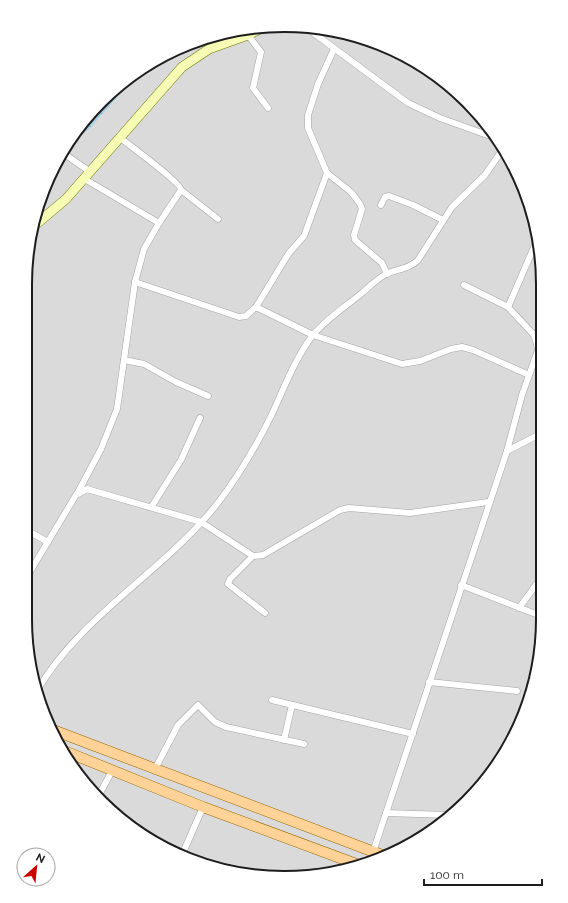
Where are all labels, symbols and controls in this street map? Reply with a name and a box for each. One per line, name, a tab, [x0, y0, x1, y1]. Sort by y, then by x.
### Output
north arrow	[16, 847, 56, 887]
text: N	[34, 851, 47, 866]
scale bar	[424, 861, 542, 887]
text: 100 m	[430, 868, 464, 882]

